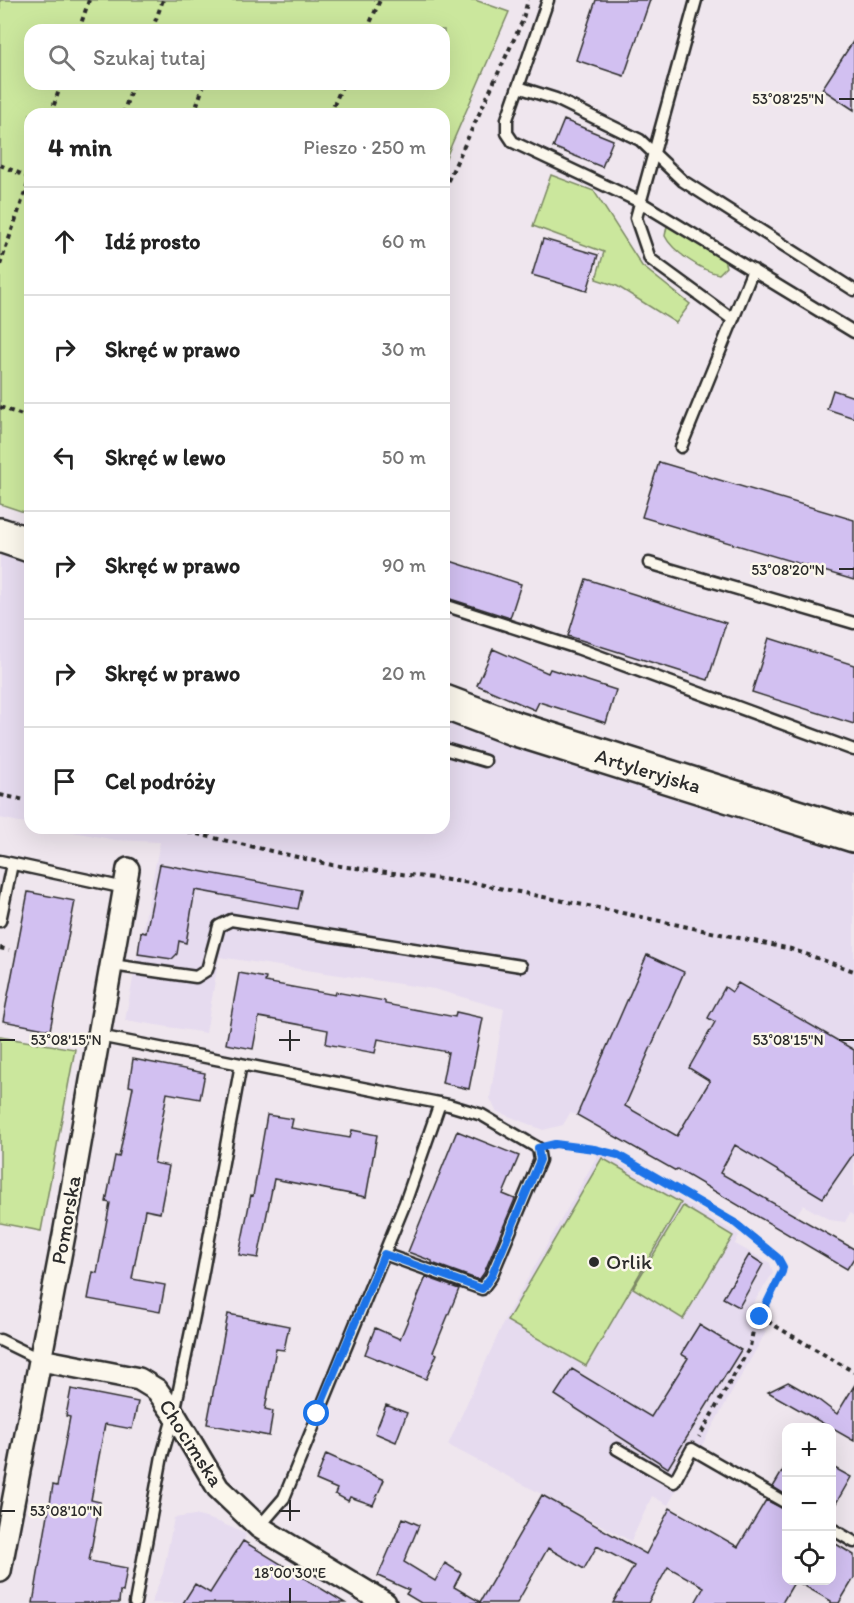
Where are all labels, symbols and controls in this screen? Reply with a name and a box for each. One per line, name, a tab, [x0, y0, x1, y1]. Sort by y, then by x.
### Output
search box	[24, 24, 450, 90]
icon: search	[45, 41, 78, 74]
text: Szukaj tutaj	[93, 44, 206, 71]
text: 53°08'25"N	[752, 90, 824, 108]
text: 4 min	[48, 131, 112, 163]
text: Pieszo · 250 m	[303, 135, 426, 159]
icon: ahead	[48, 225, 81, 258]
text: Idź prosto	[105, 228, 201, 255]
text: 60 m	[382, 229, 426, 253]
icon: right	[48, 333, 81, 366]
text: Skręć w prawo	[105, 336, 240, 363]
text: 30 m	[381, 337, 426, 361]
icon: left	[48, 441, 81, 474]
text: Skręć w lewo	[105, 444, 226, 471]
text: 50 m	[382, 445, 426, 469]
icon: right	[48, 549, 81, 582]
text: Skręć w prawo	[105, 552, 240, 579]
text: 90 m	[382, 553, 426, 577]
text: 53°08'20"N	[751, 561, 825, 579]
icon: right	[48, 657, 81, 690]
text: Skręć w prawo	[105, 660, 240, 687]
text: 20 m	[382, 661, 426, 685]
street label: Artyleryjska	[592, 743, 704, 798]
icon: arrive	[48, 765, 81, 798]
text: Cel podróży	[105, 768, 215, 795]
text: 53°08'15"N	[30, 1031, 102, 1049]
text: 53°08'15"N	[752, 1031, 824, 1049]
street label: Pomorska	[45, 1174, 86, 1266]
place label: Orlik	[606, 1249, 652, 1274]
marker: Orlik	[587, 1255, 601, 1269]
route end	[746, 1303, 772, 1329]
street label: Chocimska	[154, 1394, 229, 1491]
route start	[303, 1400, 329, 1426]
map controls	[782, 1423, 836, 1585]
button: +	[782, 1423, 836, 1477]
button: −	[782, 1477, 836, 1531]
text: 53°08'10"N	[30, 1502, 102, 1520]
button: locate	[782, 1531, 836, 1585]
text: 18°00'30"E	[254, 1564, 326, 1582]

